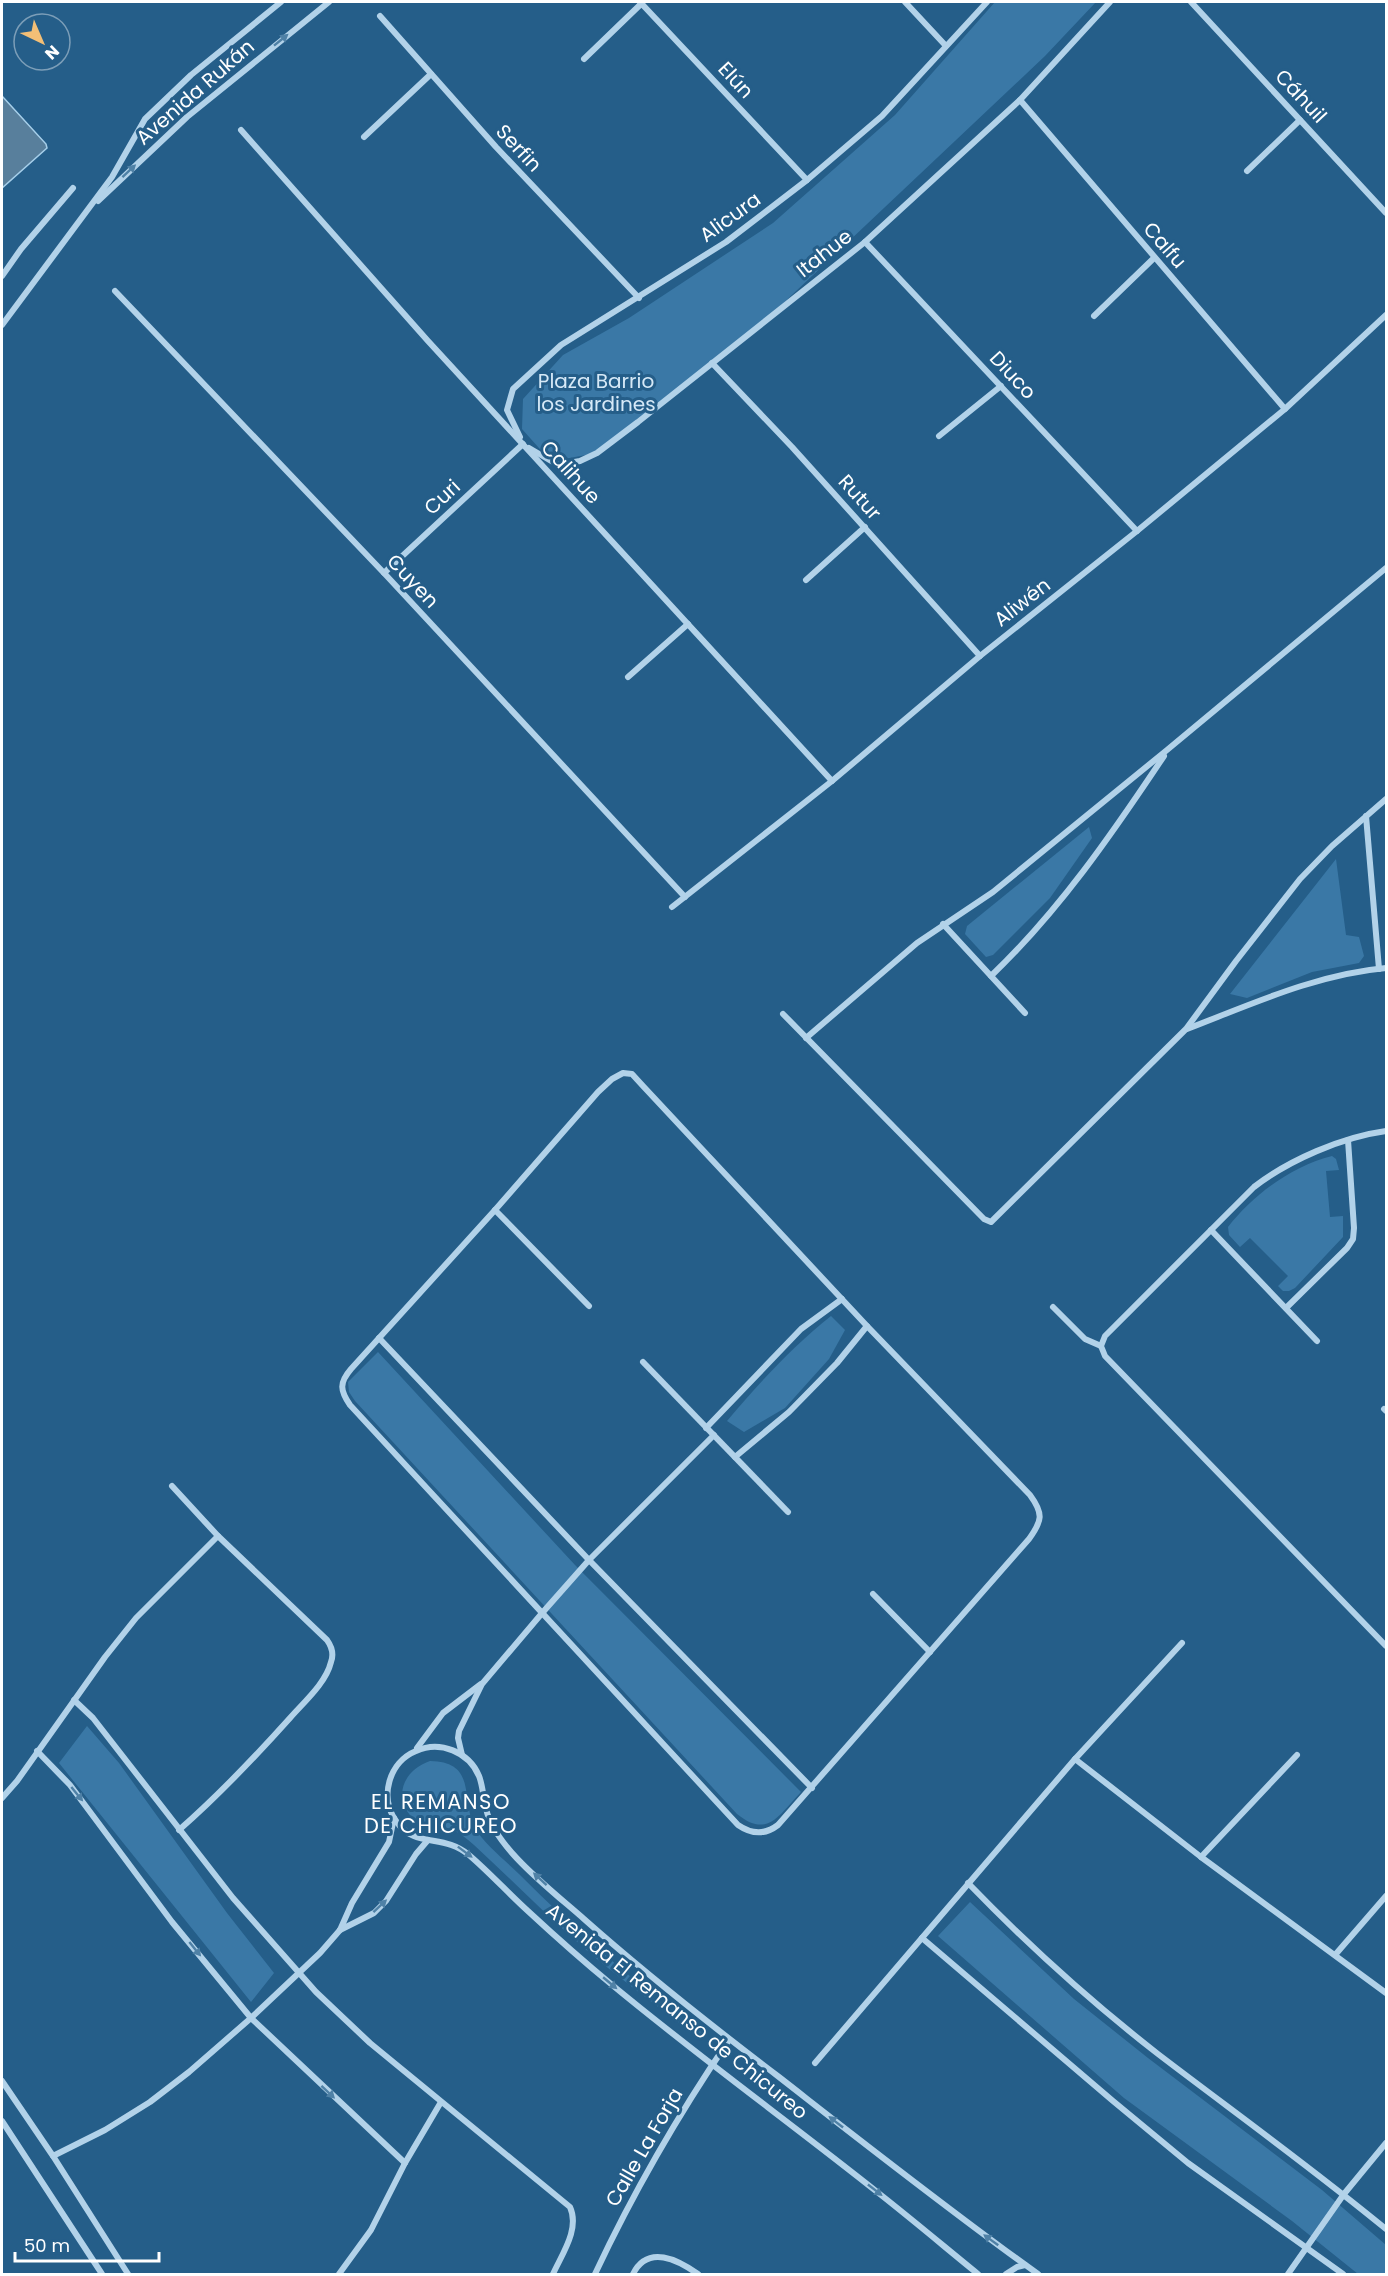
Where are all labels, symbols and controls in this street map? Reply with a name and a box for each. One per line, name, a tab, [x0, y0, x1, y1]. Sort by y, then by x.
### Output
north arrow	[12, 12, 72, 72]
street label: Avenida Rukán	[130, 33, 260, 151]
one-way arrow	[273, 34, 289, 47]
text: N	[40, 40, 64, 65]
street label: Elún	[712, 56, 760, 104]
street label: Cáhuil	[1269, 63, 1333, 129]
street label: Serfin	[490, 118, 548, 178]
one-way arrow	[122, 165, 136, 179]
street label: Alicura	[694, 185, 766, 249]
street label: Calfu	[1137, 216, 1193, 274]
street label: Itahue	[790, 222, 858, 284]
street label: Diuco	[983, 345, 1043, 405]
park label: Plaza Barrio los Jardines	[536, 367, 656, 418]
street label: Calihue	[535, 434, 607, 510]
street label: Rutur	[832, 468, 888, 526]
street label: Curi	[418, 473, 466, 521]
street label: Cuyen	[381, 548, 445, 614]
street label: Aliwén	[988, 571, 1056, 633]
one-way arrow	[71, 1786, 84, 1802]
district label: EL REMANSO DE CHICUREO	[364, 1787, 518, 1840]
one-way arrow	[457, 1846, 473, 1859]
one-way arrow	[533, 1873, 547, 1887]
street label: Avenida El Remanso de Chicureo	[540, 1896, 814, 2126]
one-way arrow	[372, 1899, 387, 1913]
one-way arrow	[188, 1941, 201, 1957]
one-way arrow	[602, 1976, 618, 1989]
street label: Calle La Forja	[599, 2082, 689, 2212]
one-way arrow	[320, 2084, 334, 2098]
one-way arrow	[828, 2116, 844, 2129]
one-way arrow	[867, 2183, 882, 2195]
scale bar	[15, 2225, 159, 2263]
text: 50 m	[24, 2233, 70, 2258]
one-way arrow	[983, 2234, 999, 2246]

